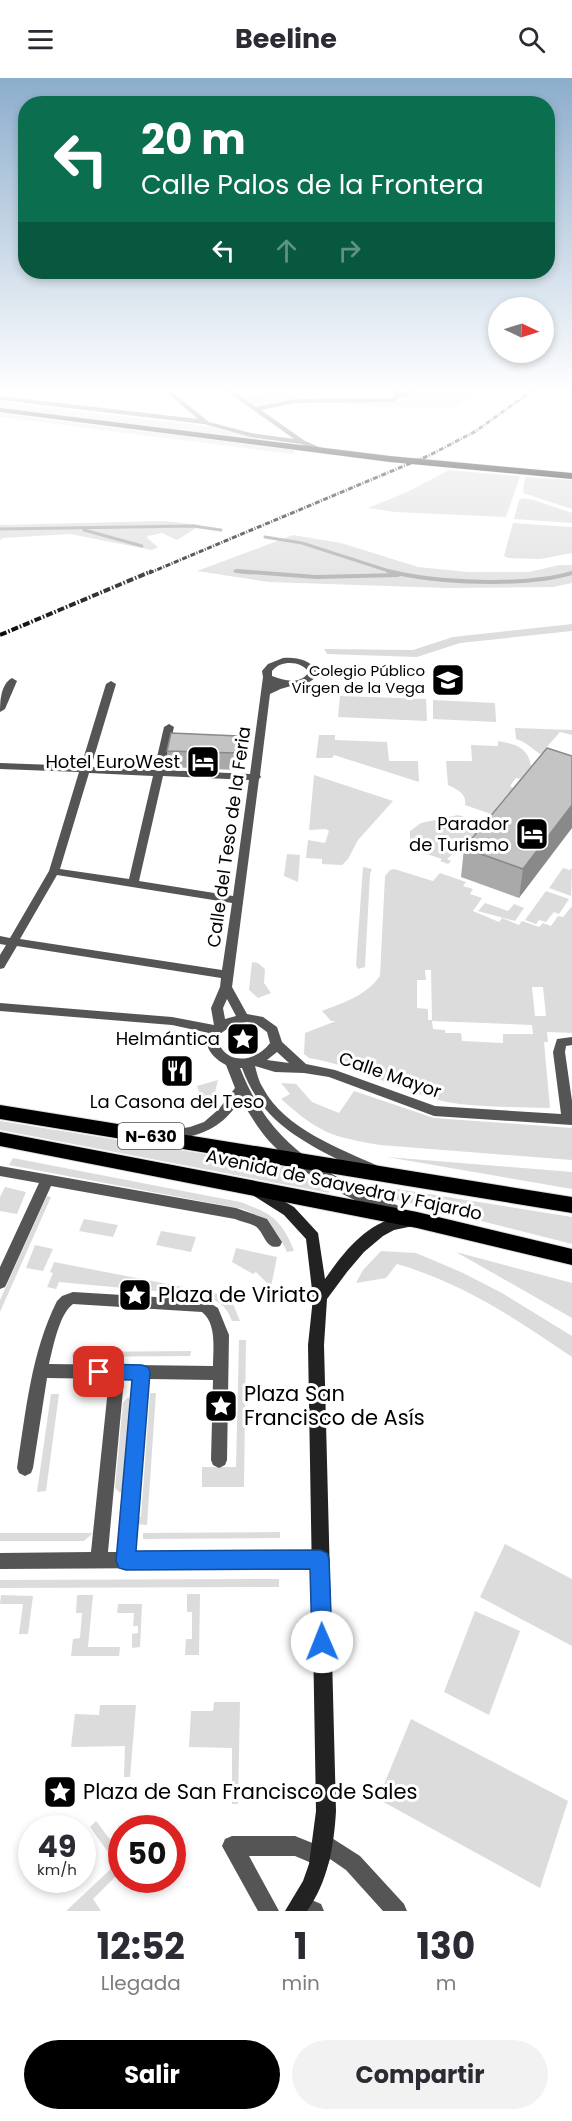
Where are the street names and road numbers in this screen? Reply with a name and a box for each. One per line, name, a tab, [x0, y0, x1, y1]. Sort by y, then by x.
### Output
street label: Calle del Teso de la Feria	[201, 725, 256, 949]
street label: Calle Mayor	[336, 1045, 445, 1104]
road number: N-630	[118, 1123, 184, 1149]
street label: Avenida de Saavedra y Fajardo	[204, 1143, 485, 1226]

